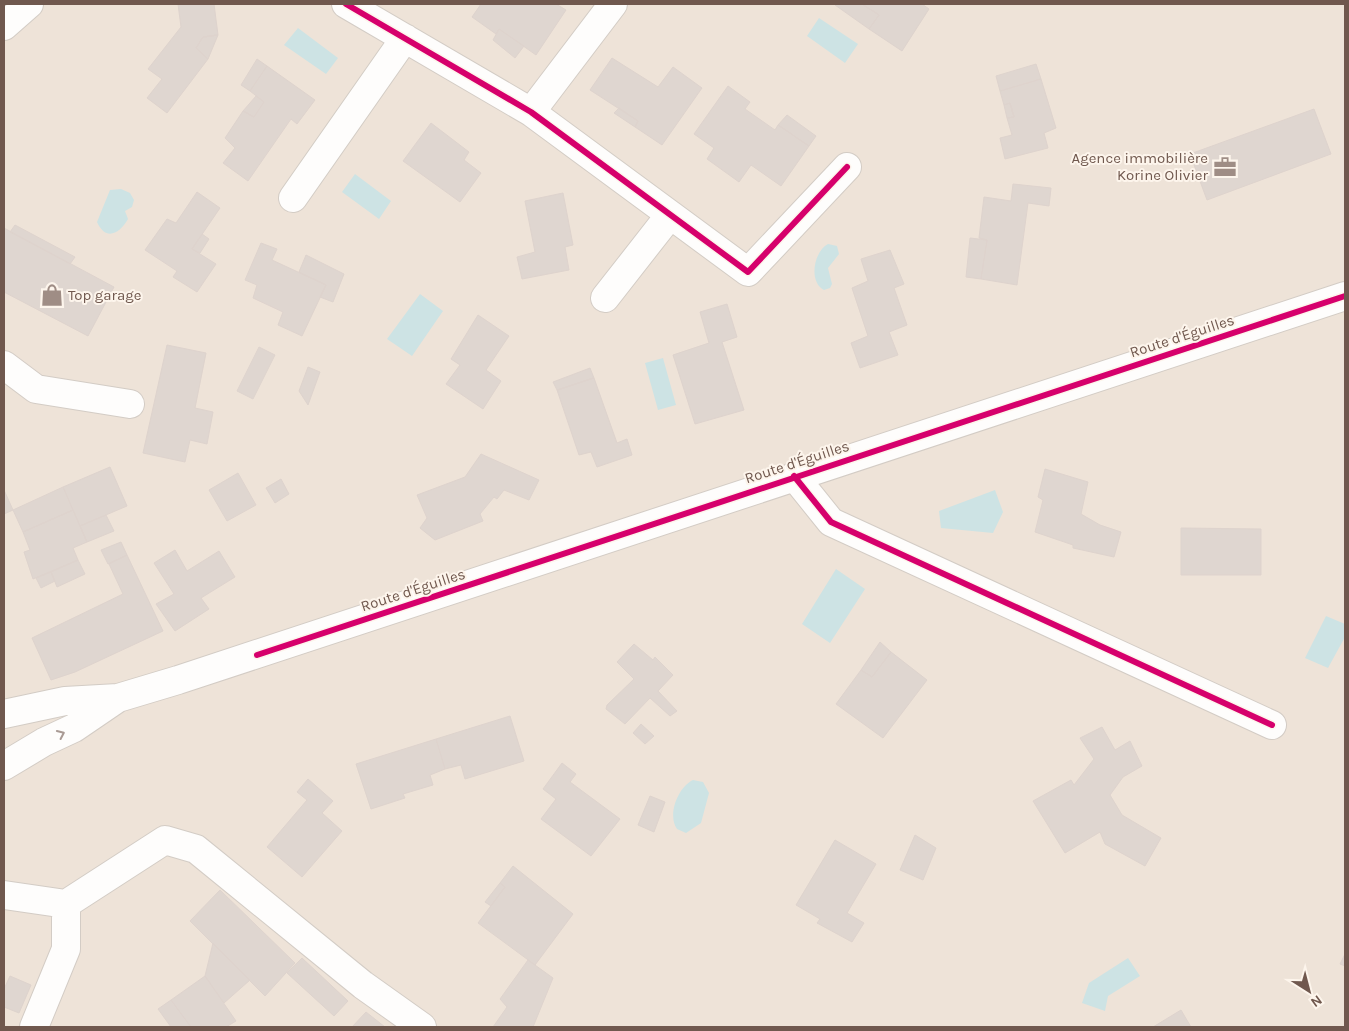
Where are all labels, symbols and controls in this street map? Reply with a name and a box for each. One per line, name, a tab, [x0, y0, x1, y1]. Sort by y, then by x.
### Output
place label: Agence immobilière Korine Olivier	[1072, 149, 1209, 184]
office icon: Agence immobilière Korine Olivier	[1212, 154, 1238, 180]
shop icon: Top garage	[39, 282, 65, 308]
place label: Top garage	[68, 286, 141, 304]
street label: Route d'Éguilles	[1128, 311, 1236, 361]
street label: Route d'Éguilles	[743, 437, 851, 487]
street label: Route d'Éguilles	[359, 565, 467, 615]
one-way arrow	[56, 730, 65, 740]
north arrow	[1284, 966, 1334, 1016]
text: N	[1307, 991, 1325, 1011]

